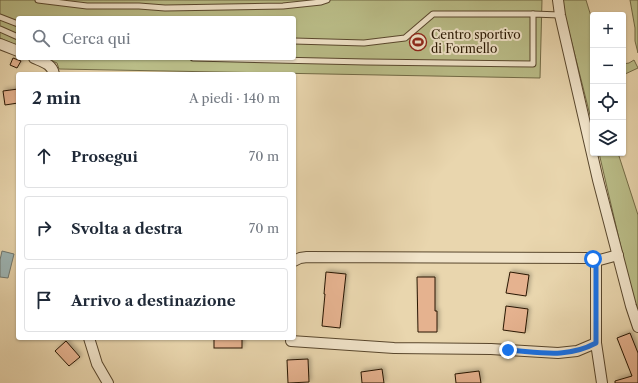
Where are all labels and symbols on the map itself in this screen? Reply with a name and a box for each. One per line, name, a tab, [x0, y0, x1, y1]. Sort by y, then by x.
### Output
place label: Centro sportivo di Formello	[431, 27, 521, 56]
sports icon: Centro sportivo di Formello	[408, 32, 428, 52]
route start	[584, 250, 602, 268]
route end	[499, 341, 517, 359]

